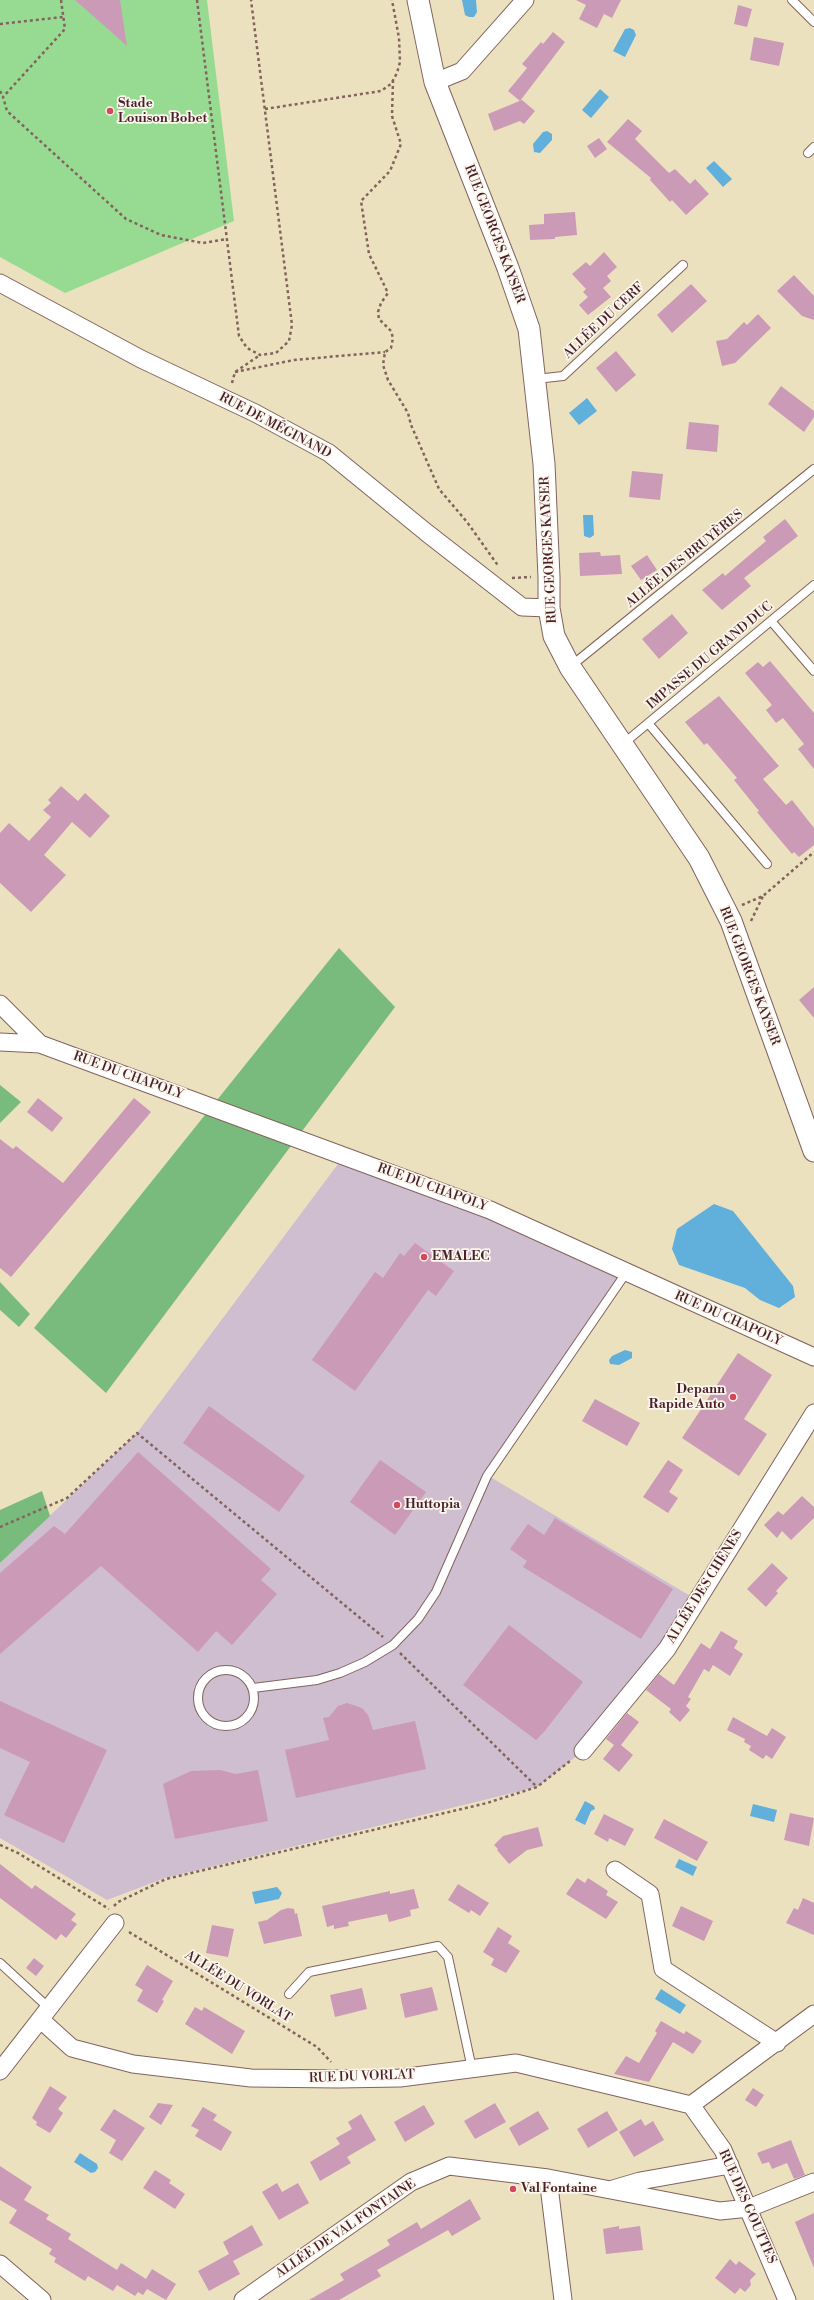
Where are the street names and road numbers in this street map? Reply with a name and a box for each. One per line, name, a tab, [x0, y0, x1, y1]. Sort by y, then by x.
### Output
street label: RUE GEORGES KAYSER	[460, 162, 528, 306]
street label: ALLÉE DU CERF	[561, 280, 647, 362]
street label: RUE DE MÉGINAND	[216, 390, 334, 462]
street label: RUE GEORGES KAYSER	[537, 476, 561, 624]
street label: ALLÉE DES BRUYÈRES	[623, 507, 747, 611]
street label: IMPASSE DU GRAND DUC	[644, 599, 776, 713]
street label: RUE GEORGES KAYSER	[715, 904, 783, 1048]
street label: RUE DU CHAPOLY	[71, 1049, 185, 1103]
street label: RUE DU CHAPOLY	[375, 1161, 489, 1215]
street label: RUE DU CHAPOLY	[672, 1288, 784, 1350]
street label: ALLÉE DES CHÊNES	[664, 1527, 746, 1647]
street label: ALLÉE DU VORLAT	[182, 1948, 294, 2026]
street label: RUE DU VORLAT	[309, 2067, 415, 2087]
street label: RUE DES GOUTTES	[715, 2147, 779, 2267]
street label: ALLÉE DE VAL FONTAINE	[273, 2176, 419, 2282]

